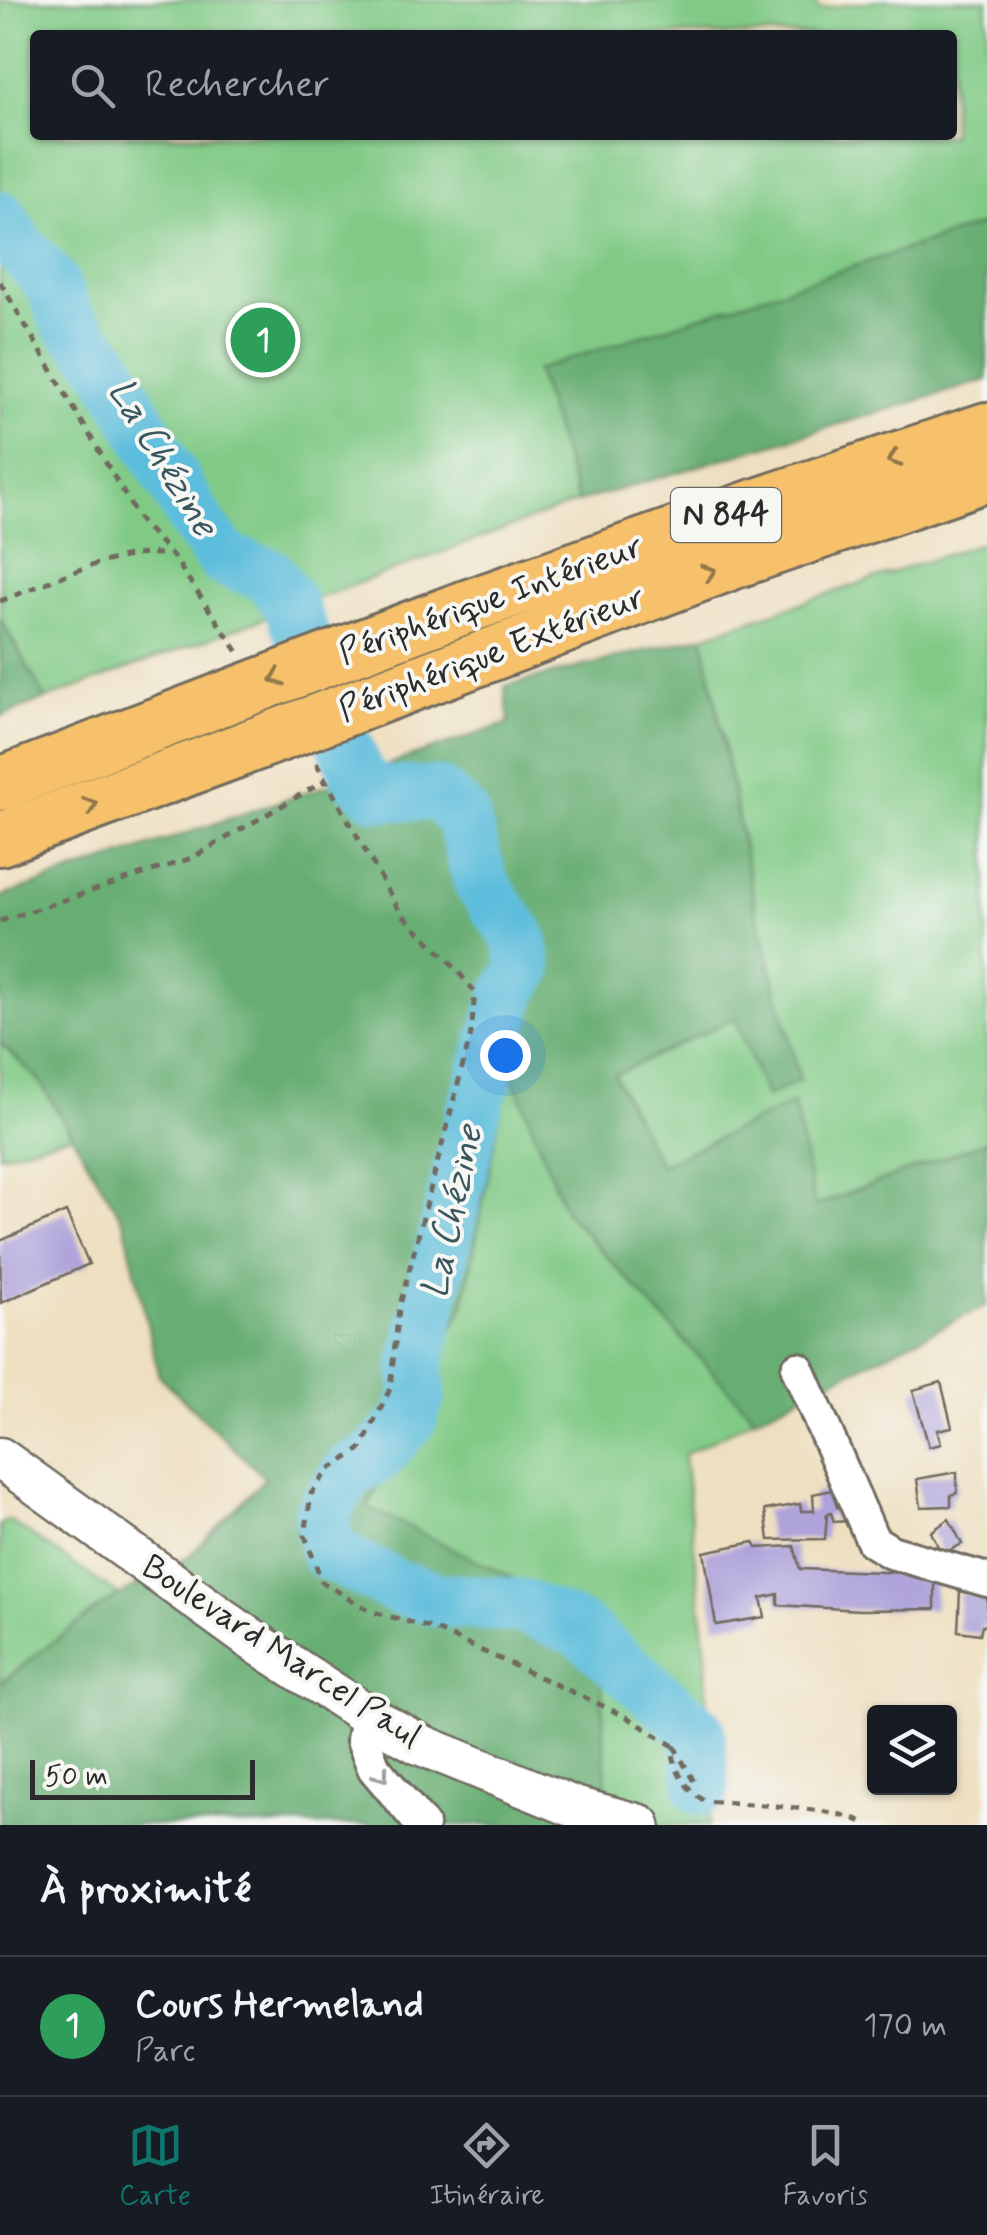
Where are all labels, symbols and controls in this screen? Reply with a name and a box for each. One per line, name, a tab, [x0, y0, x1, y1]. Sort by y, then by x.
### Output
search box	[30, 30, 957, 140]
icon: search	[65, 58, 120, 113]
text: Rechercher	[145, 61, 330, 110]
pin: 1	[230, 302, 296, 378]
water label: La Chézine	[96, 370, 229, 547]
one-way arrow	[886, 447, 903, 468]
road number: N 844	[671, 488, 781, 542]
street label: Périphérique Intérieur	[332, 524, 650, 676]
one-way arrow	[699, 563, 716, 583]
street label: Périphérique Extérieur	[332, 574, 652, 734]
one-way arrow	[269, 667, 286, 687]
one-way arrow	[82, 796, 99, 817]
your location	[480, 1030, 531, 1081]
water label: La Chézine	[411, 1119, 496, 1303]
street label: Boulevard Marcel Paul	[132, 1544, 430, 1760]
map controls	[867, 1705, 957, 1795]
button: layers	[867, 1705, 957, 1795]
scale bar	[30, 1755, 255, 1800]
text: 50 m	[45, 1759, 108, 1796]
one-way arrow	[370, 1764, 387, 1782]
text: À proximité	[40, 1863, 251, 1918]
text: Cours Hermeland	[135, 1981, 424, 2030]
text: 1	[65, 2005, 80, 2047]
text: 170 m	[863, 2005, 947, 2047]
text: Parc	[135, 2030, 195, 2072]
tab: Carte	[119, 2118, 191, 2215]
tab: Itinéraire	[429, 2118, 544, 2215]
tab: Favoris	[783, 2118, 868, 2215]

